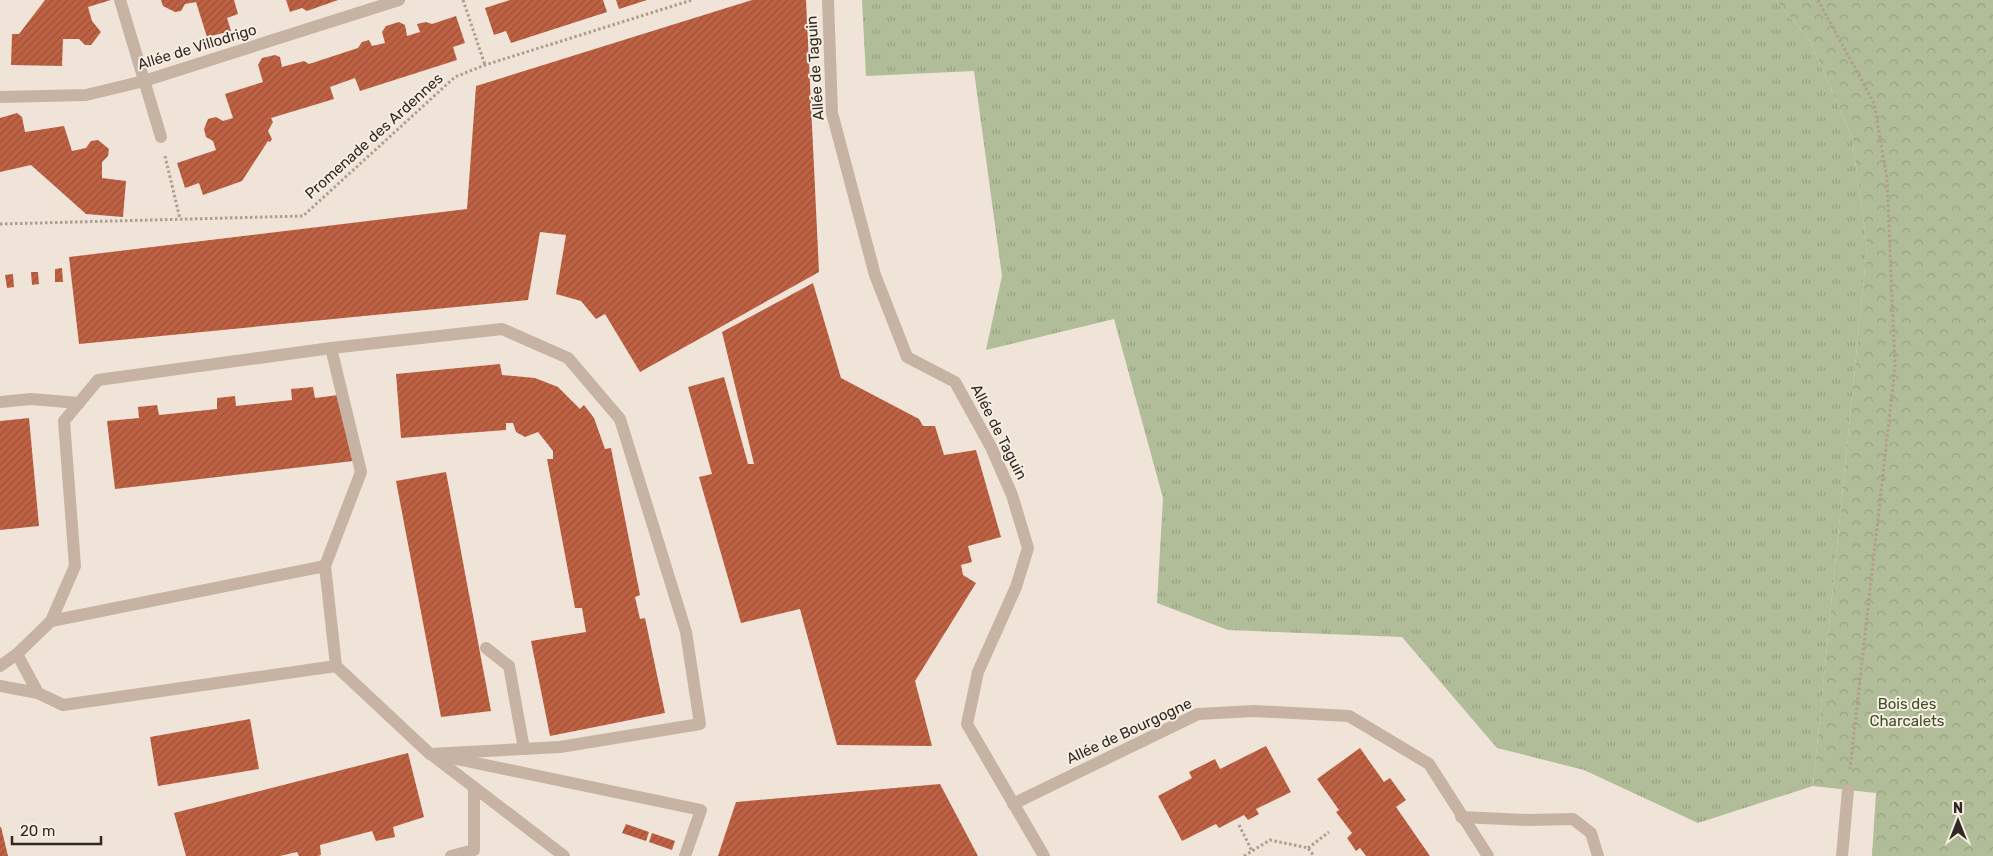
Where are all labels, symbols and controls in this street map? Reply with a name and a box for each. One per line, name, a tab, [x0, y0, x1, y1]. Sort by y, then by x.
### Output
street label: Allée de Taguin	[802, 15, 828, 121]
street label: Allée de Villodrigo	[135, 20, 259, 74]
street label: Promenade des Ardennes	[301, 69, 447, 203]
street label: Allée de Taguin	[967, 381, 1031, 483]
street label: Allée de Bourgogne	[1064, 694, 1194, 768]
park label: Bois des Charcalets	[1869, 695, 1945, 730]
north arrow	[1933, 796, 1983, 846]
text: N	[1953, 800, 1963, 817]
scale bar	[12, 814, 101, 846]
text: 20 m	[20, 822, 55, 840]

